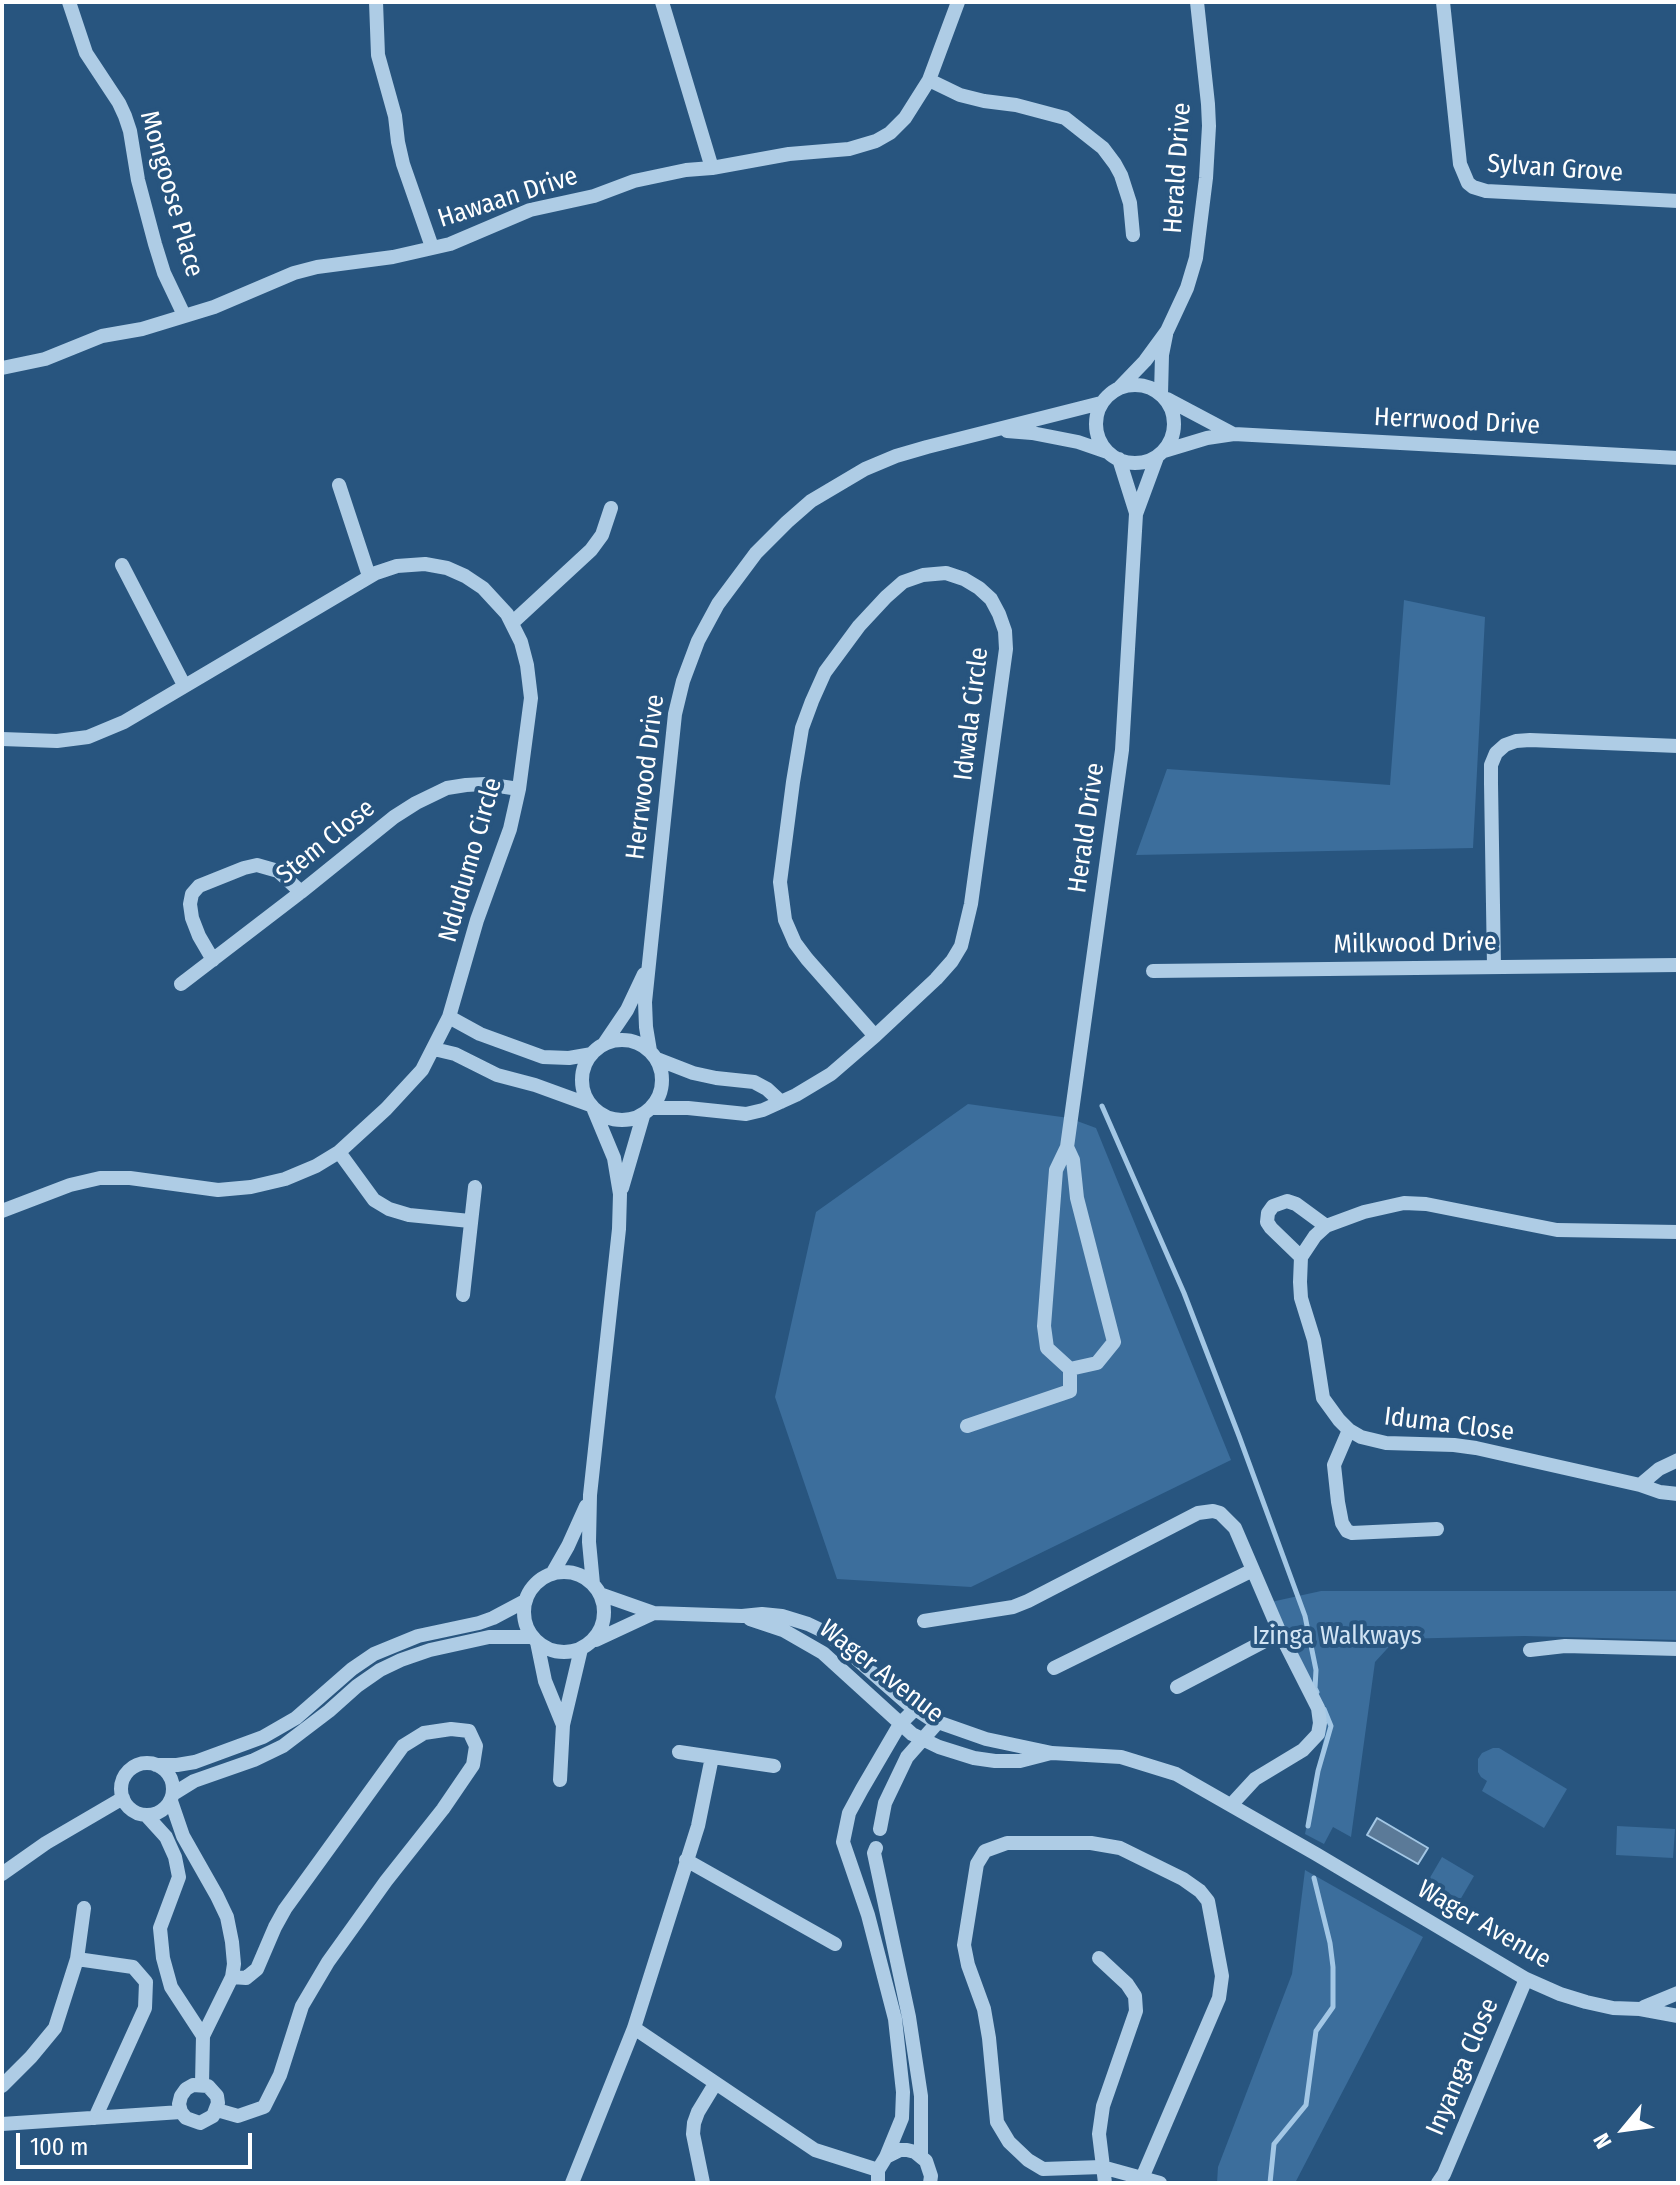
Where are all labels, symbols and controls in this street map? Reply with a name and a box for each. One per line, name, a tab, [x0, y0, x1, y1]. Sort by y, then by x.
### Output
street label: Herald Drive	[1158, 101, 1198, 235]
street label: Mongoose Place	[132, 107, 210, 281]
street label: Sylvan Grove	[1486, 149, 1624, 189]
street label: Hawaan Drive	[434, 161, 582, 235]
street label: Herrwood Drive	[1373, 402, 1541, 442]
street label: Idwala Circle	[948, 645, 996, 783]
street label: Herrwood Drive	[620, 693, 672, 861]
street label: Herald Drive	[1062, 761, 1112, 895]
street label: Ndudumo Circle	[433, 774, 509, 946]
street label: Stem Close	[271, 793, 381, 891]
street label: Milkwood Drive	[1333, 927, 1497, 961]
street label: Iduma Close	[1382, 1402, 1516, 1448]
street label: Wager Avenue	[813, 1614, 949, 1730]
park label: Izinga Walkways	[1252, 1621, 1422, 1653]
street label: Wager Avenue	[1412, 1874, 1556, 1976]
street label: Inyanga Close	[1420, 1994, 1506, 2140]
north arrow	[1584, 2089, 1664, 2169]
scale bar	[20, 2117, 256, 2167]
text: N	[1588, 2129, 1618, 2153]
text: 100 m	[30, 2133, 88, 2161]

